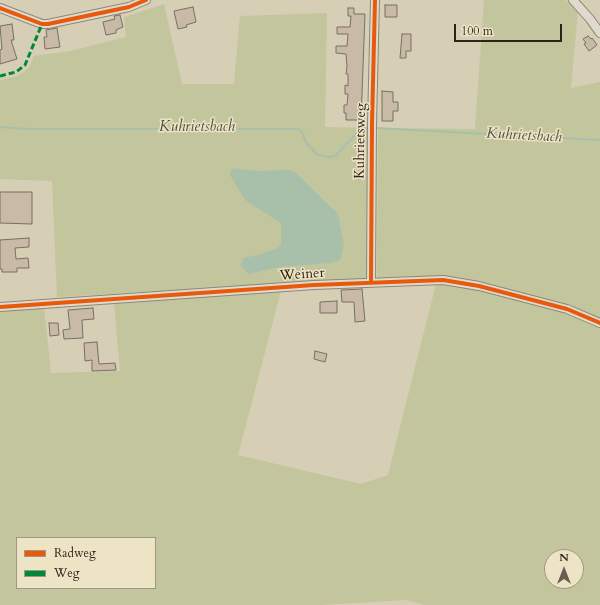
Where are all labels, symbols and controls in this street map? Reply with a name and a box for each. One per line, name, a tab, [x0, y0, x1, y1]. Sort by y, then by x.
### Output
scale bar	[456, 16, 564, 42]
text: 100 m	[461, 23, 493, 39]
street label: Kuhrietsweg	[352, 103, 370, 179]
water label: Kuhrietsbach	[159, 119, 235, 137]
water label: Kuhrietsbach	[486, 125, 562, 147]
street label: Weiner	[279, 265, 325, 285]
legend	[16, 537, 156, 589]
text: Radweg	[54, 545, 96, 561]
north arrow	[544, 549, 584, 589]
text: N	[559, 550, 569, 565]
text: Weg	[54, 565, 79, 581]

